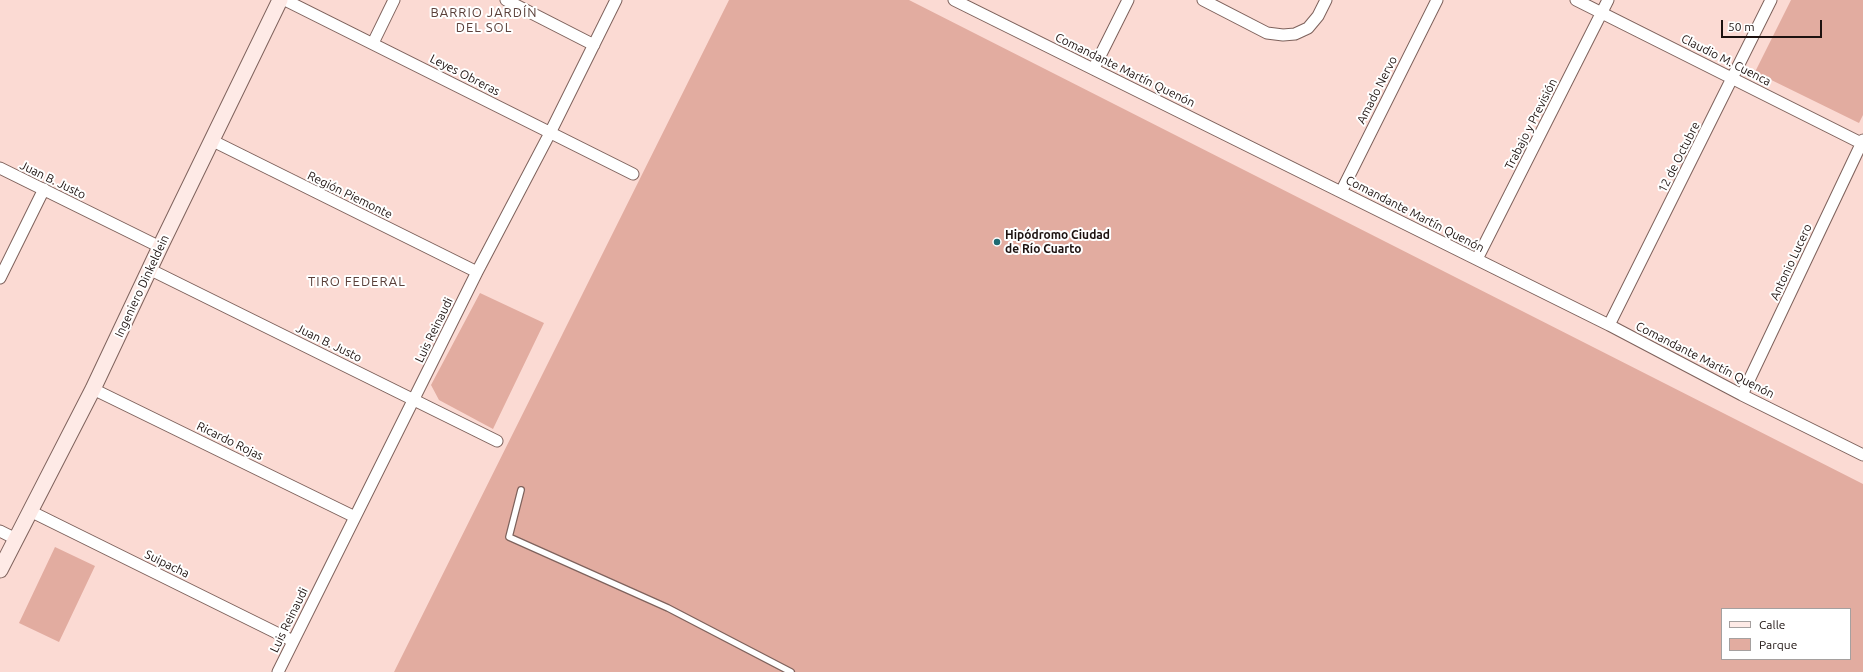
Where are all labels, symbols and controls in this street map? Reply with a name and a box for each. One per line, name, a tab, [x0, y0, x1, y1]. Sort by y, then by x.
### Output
district label: BARRIO JARDÍN DEL SOL	[430, 5, 538, 36]
scale bar	[1723, 12, 1824, 38]
text: 50 m	[1728, 20, 1755, 33]
street label: Comandante Martín Quenón	[1053, 30, 1197, 110]
street label: Claudio M. Cuenca	[1679, 31, 1773, 89]
street label: Leyes Obreras	[428, 51, 502, 99]
street label: Amado Nervo	[1354, 54, 1400, 126]
street label: Trabajo y Previsión	[1502, 76, 1560, 172]
street label: 12 de Octubre	[1655, 119, 1703, 195]
street label: Juan B. Justo	[18, 158, 88, 202]
street label: Región Piemonte	[305, 168, 395, 222]
street label: Comandante Martín Quenón	[1343, 173, 1487, 255]
street label: Antonio Lucero	[1767, 222, 1815, 302]
place label: Hipódromo Ciudad de Río Cuarto	[1005, 228, 1110, 256]
street label: Ingeniero Dinkeldein	[112, 232, 172, 340]
marker: Hipódromo Ciudad de Río Cuarto	[992, 237, 1002, 247]
district label: TIRO FEDERAL	[308, 274, 406, 290]
street label: Luis Reinaudi	[412, 295, 456, 365]
street label: Comandante Martín Quenón	[1633, 319, 1777, 401]
street label: Juan B. Justo	[294, 321, 364, 365]
street label: Ricardo Rojas	[194, 419, 266, 463]
street label: Suipacha	[142, 547, 192, 581]
street label: Luis Reinaudi	[267, 585, 311, 655]
legend	[1721, 608, 1851, 660]
text: Calle	[1759, 618, 1785, 631]
text: Parque	[1759, 638, 1797, 651]

